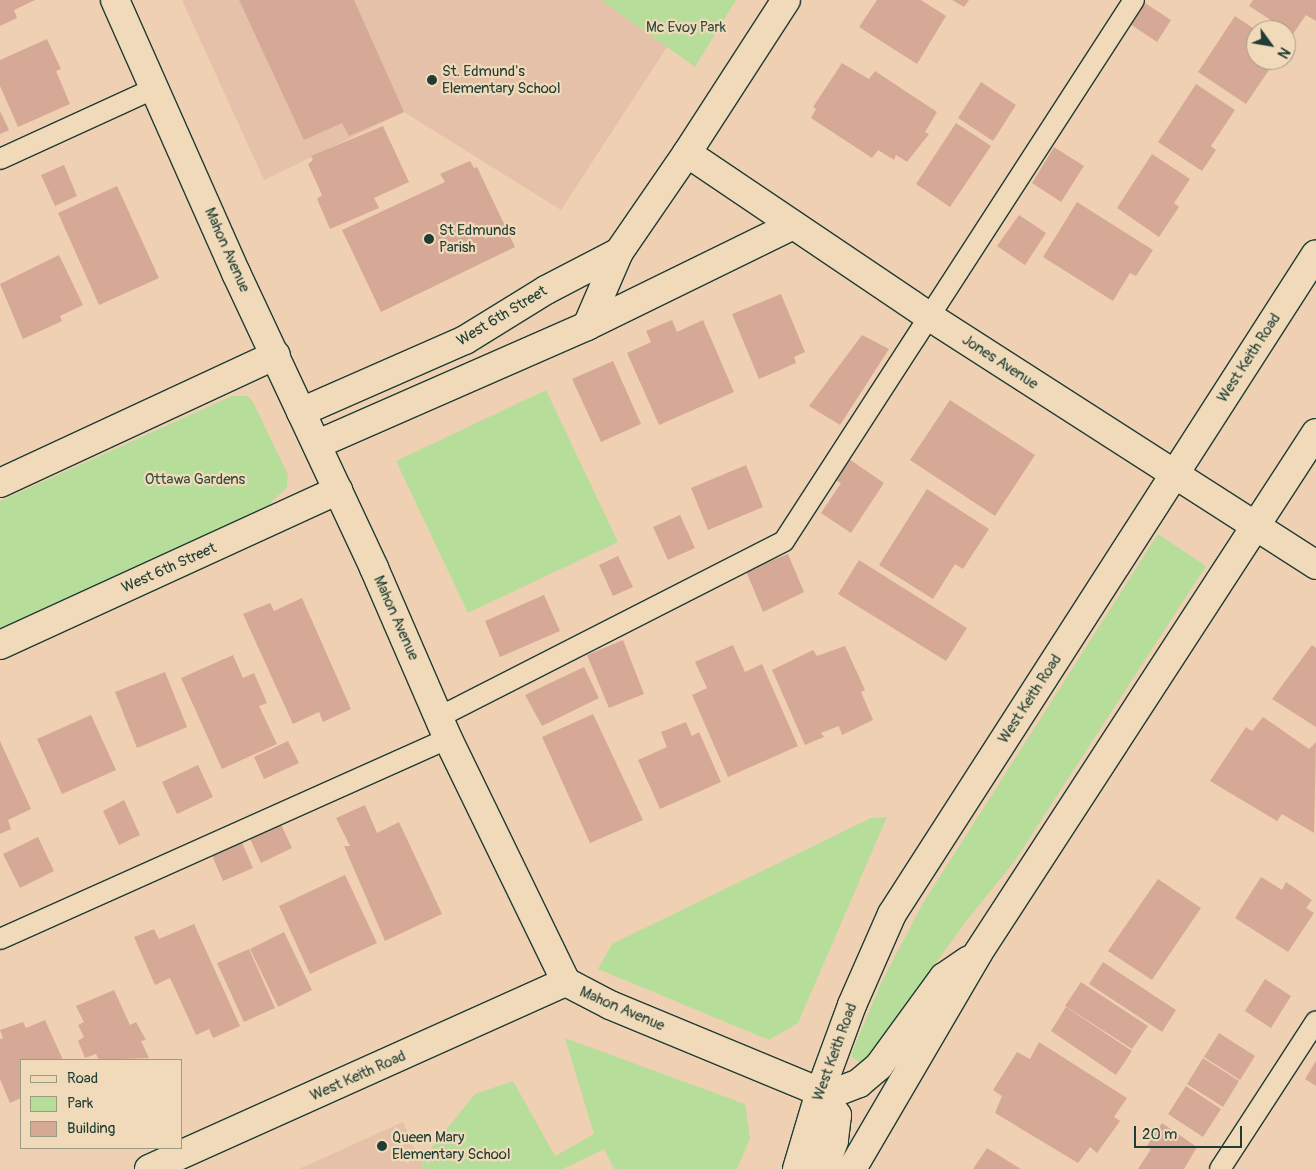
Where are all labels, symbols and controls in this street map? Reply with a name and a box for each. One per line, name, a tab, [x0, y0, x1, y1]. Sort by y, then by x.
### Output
park label: Mc Evoy Park	[646, 19, 726, 37]
north arrow	[1246, 20, 1296, 70]
text: N	[1274, 44, 1293, 61]
place label: St. Edmund's Elementary School	[442, 62, 560, 97]
marker: St. Edmund's Elementary School	[426, 74, 438, 86]
street label: Mahon Avenue	[200, 205, 254, 295]
place label: St Edmunds Parish	[439, 221, 516, 256]
marker: St Edmunds Parish	[423, 233, 435, 245]
street label: West 6th Street	[454, 282, 550, 350]
street label: West Keith Road	[1213, 310, 1285, 406]
street label: Jones Avenue	[959, 331, 1041, 393]
park label: Ottawa Gardens	[145, 471, 245, 489]
street label: West 6th Street	[119, 539, 219, 597]
street label: Mahon Avenue	[369, 573, 423, 663]
street label: West Keith Road	[994, 651, 1066, 747]
street label: Mahon Avenue	[577, 983, 667, 1035]
street label: West Keith Road	[809, 1001, 861, 1103]
street label: West Keith Road	[307, 1047, 409, 1105]
legend	[20, 1059, 182, 1149]
text: Road	[67, 1069, 98, 1088]
text: Park	[67, 1094, 93, 1113]
scale bar	[1136, 1116, 1244, 1148]
text: Building	[67, 1119, 115, 1138]
text: 20 m	[1142, 1125, 1177, 1144]
place label: Queen Mary Elementary School	[392, 1128, 510, 1163]
marker: Queen Mary Elementary School	[376, 1140, 388, 1152]

